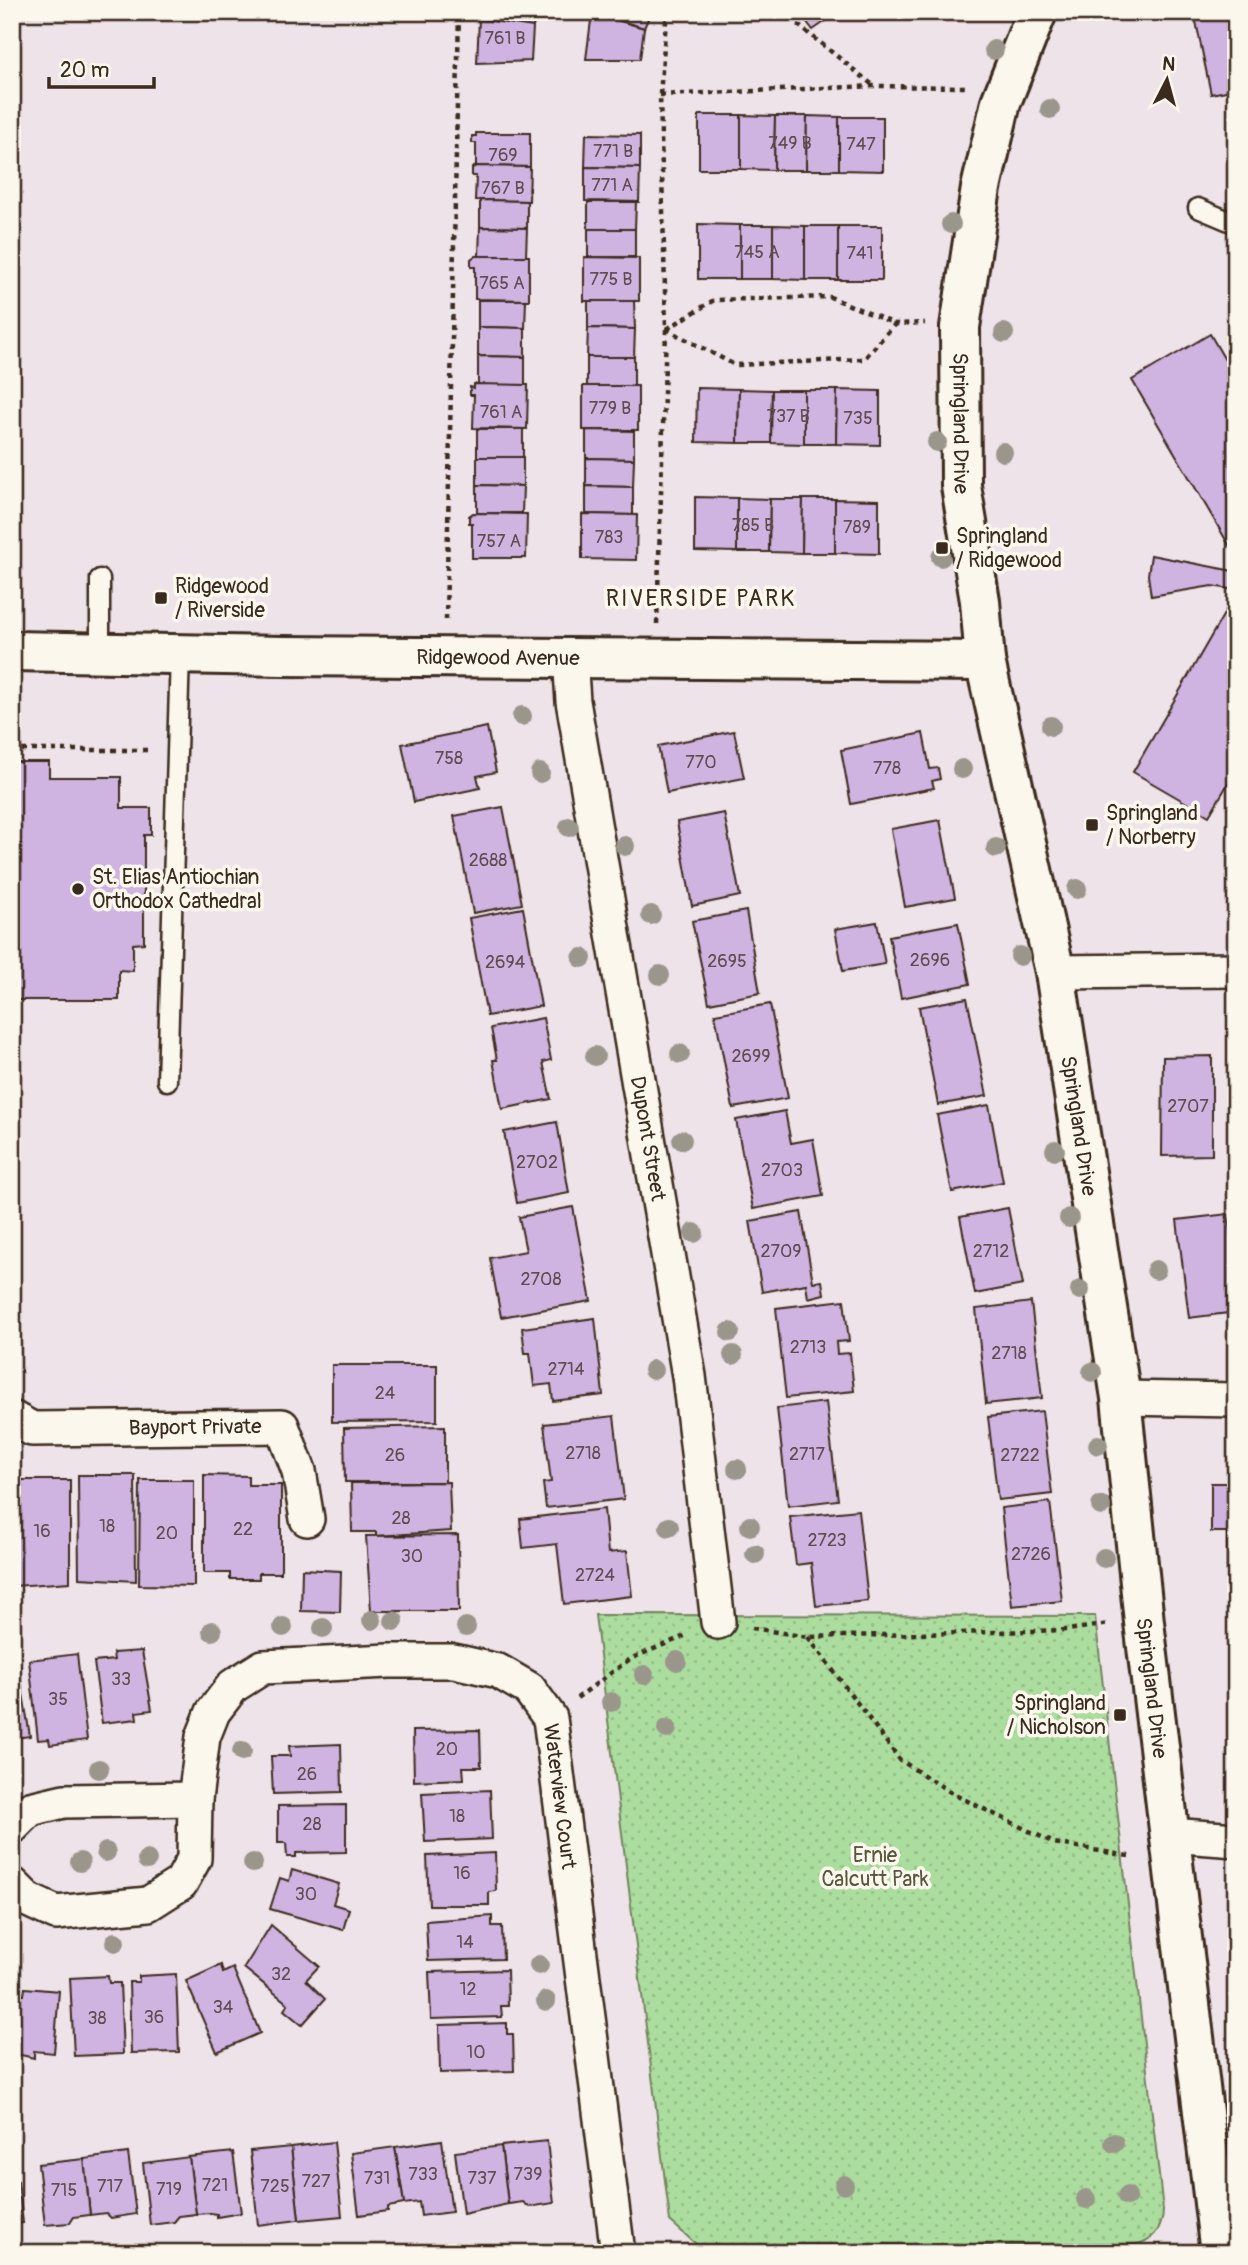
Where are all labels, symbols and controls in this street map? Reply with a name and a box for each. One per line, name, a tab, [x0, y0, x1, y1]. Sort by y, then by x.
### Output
house number: 761 B	[484, 27, 526, 50]
scale bar	[49, 46, 154, 90]
north arrow	[1132, 46, 1202, 116]
text: N	[1161, 51, 1176, 77]
text: 20 m	[60, 57, 109, 84]
house number: 749 B	[768, 132, 812, 155]
house number: 747	[846, 133, 876, 156]
house number: 771 B	[593, 140, 633, 163]
house number: 769	[488, 144, 518, 167]
house number: 771 A	[591, 174, 633, 197]
house number: 767 B	[481, 177, 525, 200]
house number: 745 A	[734, 241, 780, 264]
house number: 741	[847, 242, 874, 265]
house number: 775 B	[590, 268, 632, 291]
house number: 765 A	[479, 272, 525, 295]
street label: Springland Drive	[947, 352, 976, 497]
house number: 779 B	[589, 397, 631, 420]
house number: 761 A	[480, 401, 523, 424]
house number: 737 B	[766, 405, 810, 428]
house number: 735	[843, 407, 873, 430]
house number: 785 B	[732, 514, 774, 537]
house number: 789	[843, 516, 871, 539]
place label: Springland / Ridgewood	[956, 523, 1062, 574]
house number: 783	[595, 526, 623, 549]
house number: 757 A	[477, 530, 522, 553]
marker: Springland / Ridgewood	[934, 540, 950, 556]
place label: Ridgewood / Riverside	[175, 573, 269, 624]
district label: RIVERSIDE PARK	[606, 584, 796, 613]
marker: Ridgewood / Riverside	[153, 590, 169, 606]
street label: Ridgewood Avenue	[416, 643, 580, 672]
house number: 758	[435, 747, 463, 770]
house number: 770	[685, 751, 717, 774]
house number: 778	[873, 757, 901, 780]
place label: Springland / Norberry	[1106, 800, 1198, 851]
marker: Springland / Norberry	[1084, 817, 1100, 833]
house number: 2688	[469, 849, 507, 872]
place label: St. Elias Antiochian Orthodox Cathedral	[92, 864, 262, 915]
marker: St. Elias Antiochian Orthodox Cathedral	[70, 881, 86, 897]
house number: 2696	[910, 949, 950, 972]
house number: 2695	[707, 950, 747, 973]
house number: 2694	[485, 951, 526, 974]
house number: 2699	[731, 1045, 771, 1068]
street label: Springland Drive	[1055, 1054, 1103, 1198]
street label: Dupont Street	[624, 1074, 672, 1203]
house number: 2707	[1167, 1095, 1209, 1118]
house number: 2702	[516, 1151, 558, 1174]
house number: 2703	[761, 1159, 803, 1182]
house number: 2709	[760, 1240, 802, 1263]
house number: 2712	[973, 1240, 1009, 1263]
house number: 2708	[521, 1268, 561, 1291]
house number: 2713	[790, 1336, 826, 1359]
house number: 2718	[991, 1342, 1027, 1365]
house number: 2714	[547, 1358, 585, 1381]
house number: 24	[375, 1382, 396, 1405]
street label: Bayport Private	[129, 1413, 262, 1441]
house number: 2718	[565, 1442, 601, 1465]
house number: 2717	[789, 1443, 826, 1466]
house number: 26	[385, 1444, 405, 1467]
house number: 2722	[1000, 1444, 1040, 1467]
house number: 28	[391, 1507, 411, 1530]
house number: 18	[99, 1515, 115, 1538]
house number: 22	[233, 1518, 253, 1541]
house number: 16	[33, 1520, 51, 1543]
house number: 20	[156, 1522, 178, 1545]
house number: 2723	[807, 1529, 847, 1552]
house number: 2726	[1011, 1543, 1051, 1566]
house number: 30	[401, 1545, 423, 1568]
house number: 2724	[575, 1564, 616, 1587]
street label: Springland Drive	[1130, 1616, 1174, 1760]
house number: 33	[111, 1668, 131, 1691]
house number: 35	[48, 1688, 68, 1711]
place label: Springland / Nicholson	[1007, 1690, 1106, 1741]
marker: Springland / Nicholson	[1112, 1707, 1128, 1723]
street label: Waterview Court	[537, 1722, 583, 1871]
house number: 20	[436, 1738, 458, 1761]
house number: 26	[297, 1763, 317, 1786]
house number: 18	[449, 1805, 465, 1828]
house number: 28	[302, 1813, 322, 1836]
park label: Ernie Calcutt Park	[821, 1842, 929, 1893]
house number: 16	[453, 1862, 471, 1885]
house number: 30	[295, 1883, 317, 1906]
house number: 14	[456, 1931, 474, 1954]
house number: 32	[271, 1963, 291, 1986]
house number: 12	[459, 1978, 477, 2001]
house number: 34	[213, 1996, 234, 2019]
house number: 36	[144, 2006, 164, 2029]
house number: 38	[87, 2007, 107, 2030]
house number: 10	[466, 2041, 486, 2064]
house number: 733	[408, 2163, 438, 2186]
house number: 739	[514, 2163, 542, 2186]
house number: 731	[364, 2167, 390, 2190]
house number: 737	[467, 2167, 497, 2190]
house number: 727	[301, 2170, 331, 2193]
house number: 721	[202, 2174, 228, 2197]
house number: 717	[97, 2175, 124, 2198]
house number: 725	[260, 2175, 290, 2198]
house number: 719	[156, 2178, 182, 2201]
house number: 715	[51, 2179, 77, 2202]

